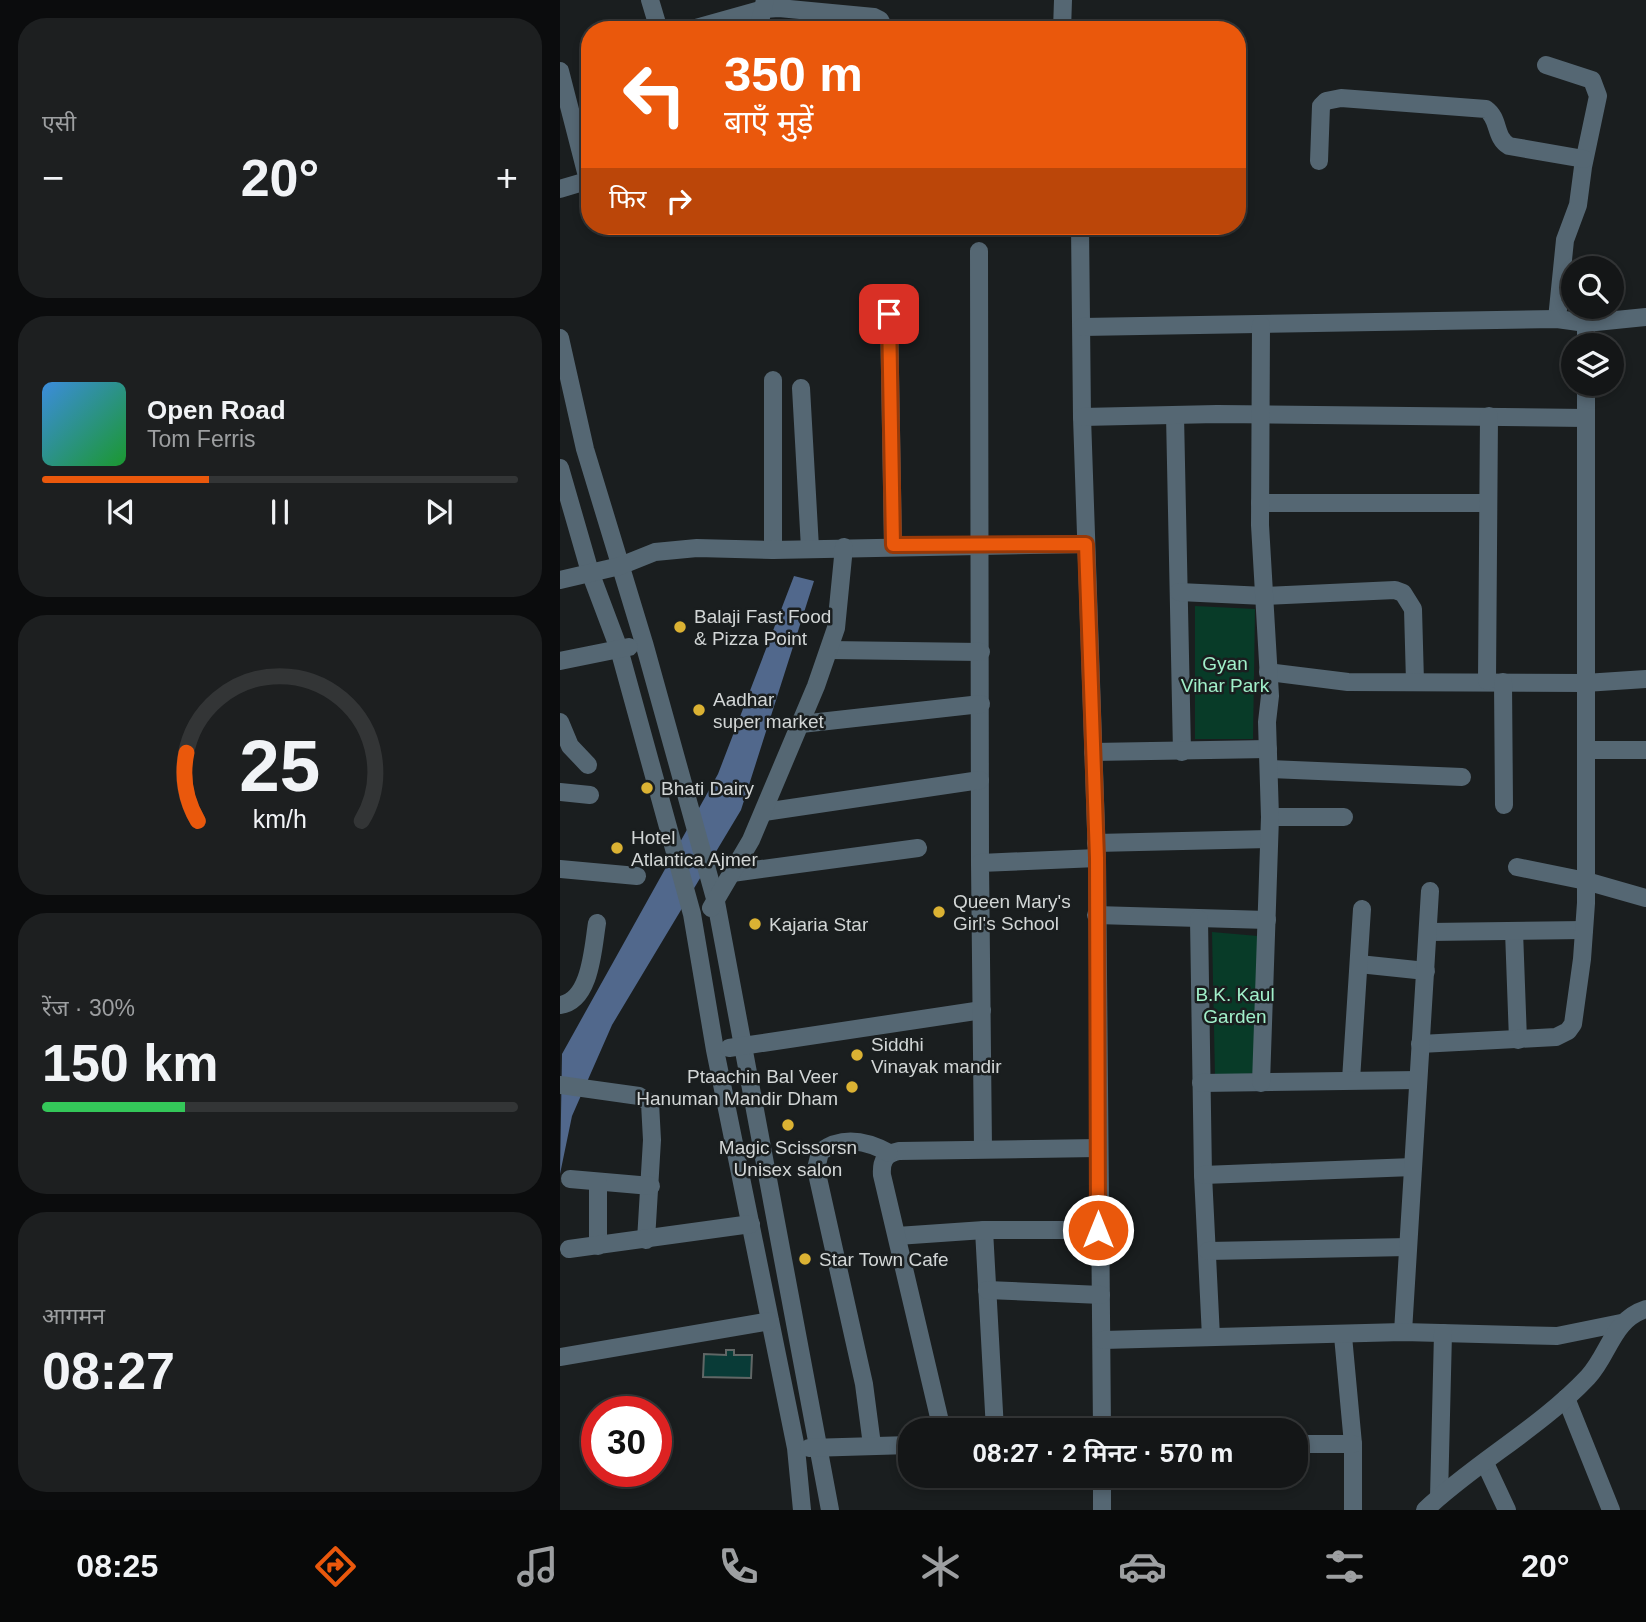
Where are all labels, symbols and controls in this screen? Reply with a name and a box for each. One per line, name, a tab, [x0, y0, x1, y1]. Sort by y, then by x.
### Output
text: 350 m	[724, 47, 863, 101]
icon: left	[609, 49, 700, 140]
text: बाएँ मुड़ें	[724, 104, 813, 140]
text: एसी	[42, 110, 76, 136]
text: 20°	[241, 149, 319, 207]
text: −	[42, 157, 64, 199]
text: +	[496, 157, 518, 199]
icon: right	[660, 182, 698, 220]
text: फिर	[609, 184, 646, 214]
map controls	[1561, 256, 1624, 396]
button: search	[1561, 256, 1624, 319]
pin	[859, 284, 919, 344]
icon: arrive	[870, 295, 908, 333]
button: layers	[1561, 333, 1624, 396]
text: Open Road	[147, 395, 286, 425]
text: Tom Ferris	[147, 426, 256, 452]
icon: previous	[102, 493, 140, 531]
icon: pause	[261, 493, 299, 531]
icon: next	[420, 493, 458, 531]
place label: Balaji Fast Food & Pizza Point	[694, 606, 831, 649]
marker: Balaji Fast Food & Pizza Point	[672, 619, 688, 635]
park label: Gyan Vihar Park	[1181, 653, 1270, 696]
place label: Aadhar super market	[713, 689, 825, 732]
marker: Aadhar super market	[691, 702, 707, 718]
text: 25	[240, 725, 320, 806]
place label: Bhati Dairy	[661, 778, 754, 799]
marker: Bhati Dairy	[639, 780, 655, 796]
text: km/h	[253, 805, 307, 833]
place label: Hotel Atlantica Ajmer	[631, 827, 758, 870]
marker: Hotel Atlantica Ajmer	[609, 840, 625, 856]
place label: Queen Mary's Girl's School	[953, 891, 1071, 934]
marker: Queen Mary's Girl's School	[931, 904, 947, 920]
place label: Kajaria Star	[769, 914, 869, 935]
marker: Kajaria Star	[747, 916, 763, 932]
park label: B.K. Kaul Garden	[1195, 984, 1275, 1027]
text: रेंज · 30%	[42, 995, 135, 1021]
text: 150 km	[42, 1034, 218, 1092]
place label: Siddhi Vinayak mandir	[871, 1034, 1002, 1077]
marker: Siddhi Vinayak mandir	[849, 1047, 865, 1063]
place label: Ptaachin Bal Veer Hanuman Mandir Dham	[636, 1066, 839, 1109]
marker: Ptaachin Bal Veer Hanuman Mandir Dham	[844, 1079, 860, 1095]
marker: Magic Scissorsn Unisex salon	[780, 1117, 796, 1133]
place label: Magic Scissorsn Unisex salon	[719, 1137, 857, 1180]
position arrow	[1061, 1193, 1135, 1267]
place label: Star Town Cafe	[819, 1249, 949, 1270]
marker: Star Town Cafe	[797, 1251, 813, 1267]
text: आगमन	[42, 1303, 105, 1329]
text: 08:27	[42, 1342, 175, 1400]
speed limit sign: 30	[581, 1396, 672, 1487]
text: 08:27 · 2 मिनट · 570 m	[973, 1438, 1233, 1468]
icon: directions	[311, 1542, 360, 1591]
icon: music	[513, 1542, 562, 1591]
icon: phone	[714, 1542, 763, 1591]
icon: climate	[916, 1542, 965, 1591]
icon: car	[1118, 1542, 1167, 1591]
icon: filters	[1320, 1542, 1369, 1591]
text: 08:25	[76, 1548, 158, 1584]
text: 20°	[1521, 1548, 1570, 1584]

